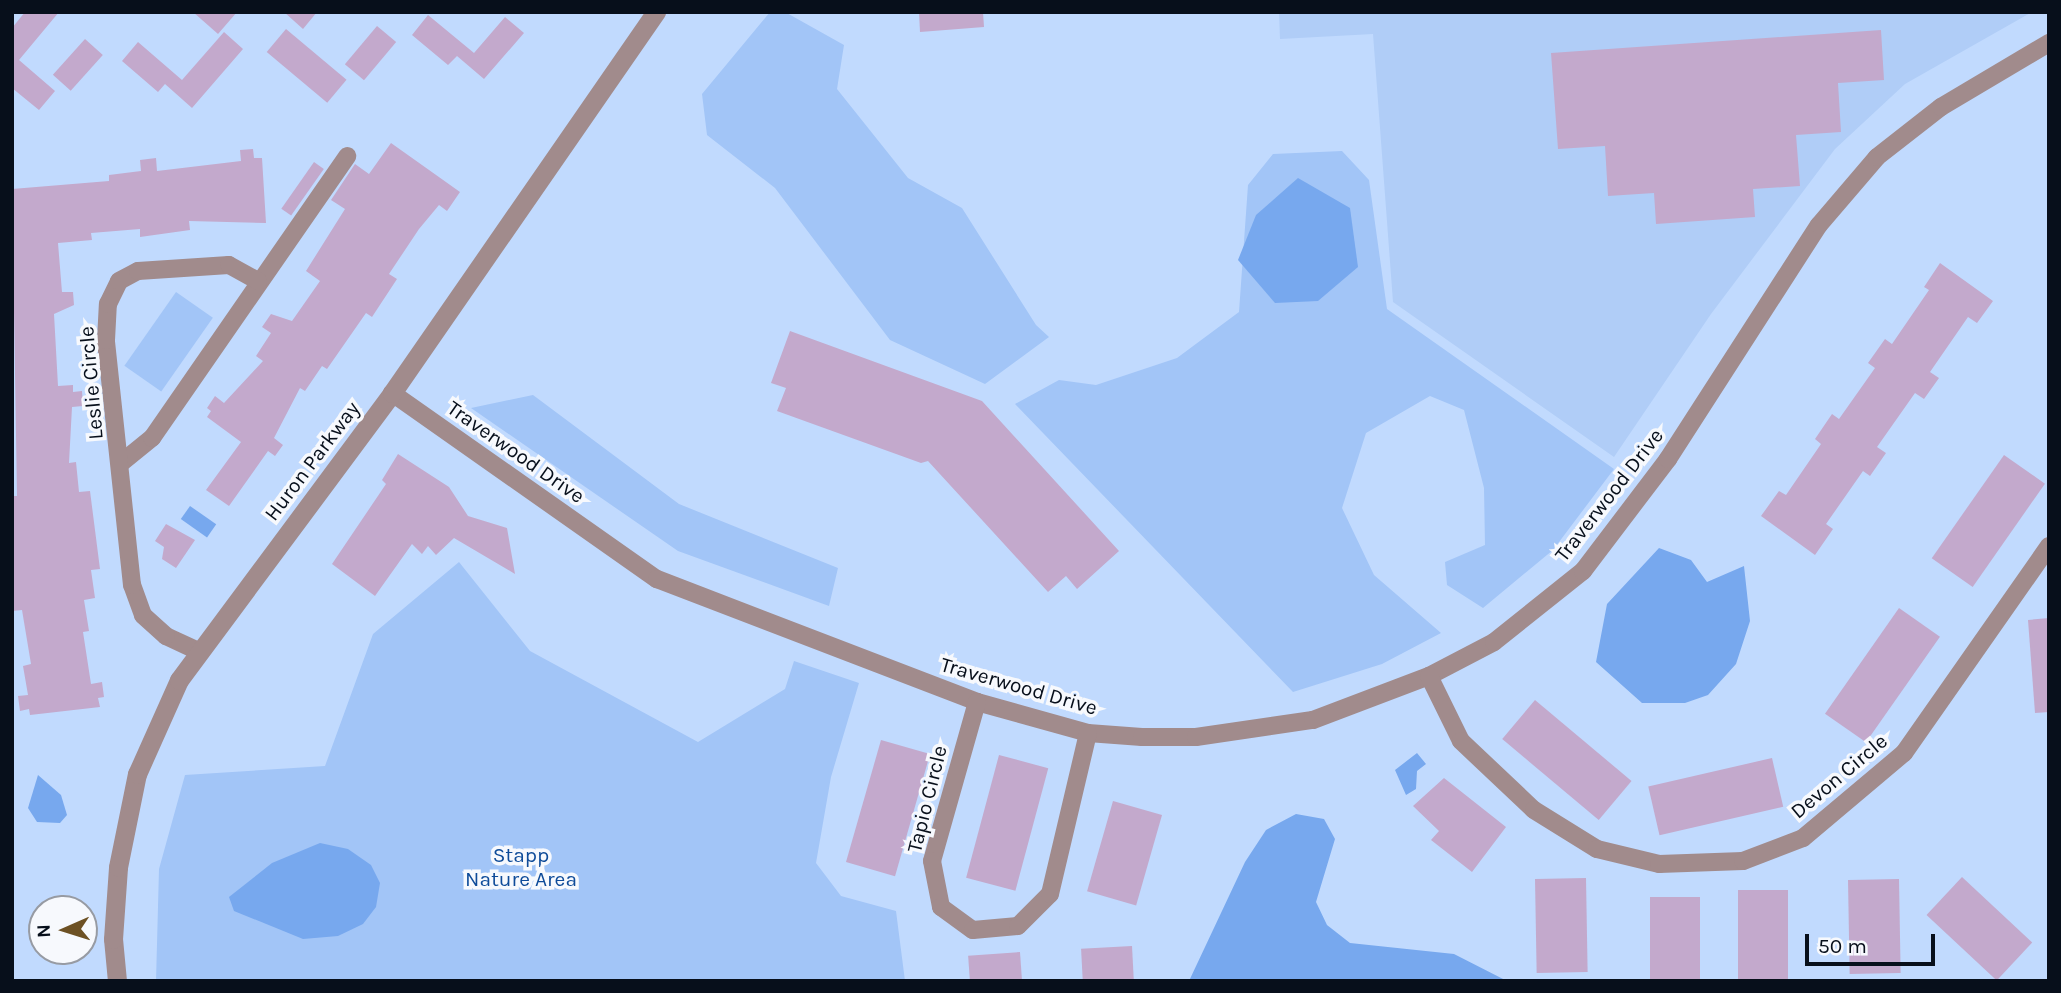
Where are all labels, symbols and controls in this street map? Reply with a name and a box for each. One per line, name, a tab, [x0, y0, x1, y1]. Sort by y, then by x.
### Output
street label: Leslie Circle	[73, 325, 109, 441]
street label: Traverwood Drive	[443, 395, 589, 509]
street label: Huron Parkway	[259, 396, 365, 526]
street label: Traverwood Drive	[1549, 424, 1669, 566]
street label: Traverwood Drive	[938, 652, 1100, 720]
street label: Devon Circle	[1785, 728, 1893, 824]
street label: Tapio Circle	[902, 743, 952, 855]
park label: Stapp Nature Area	[465, 842, 577, 892]
north arrow	[28, 895, 98, 965]
scale bar	[1809, 920, 1938, 964]
text: N	[33, 924, 55, 938]
text: 50 m	[1818, 934, 1867, 958]

